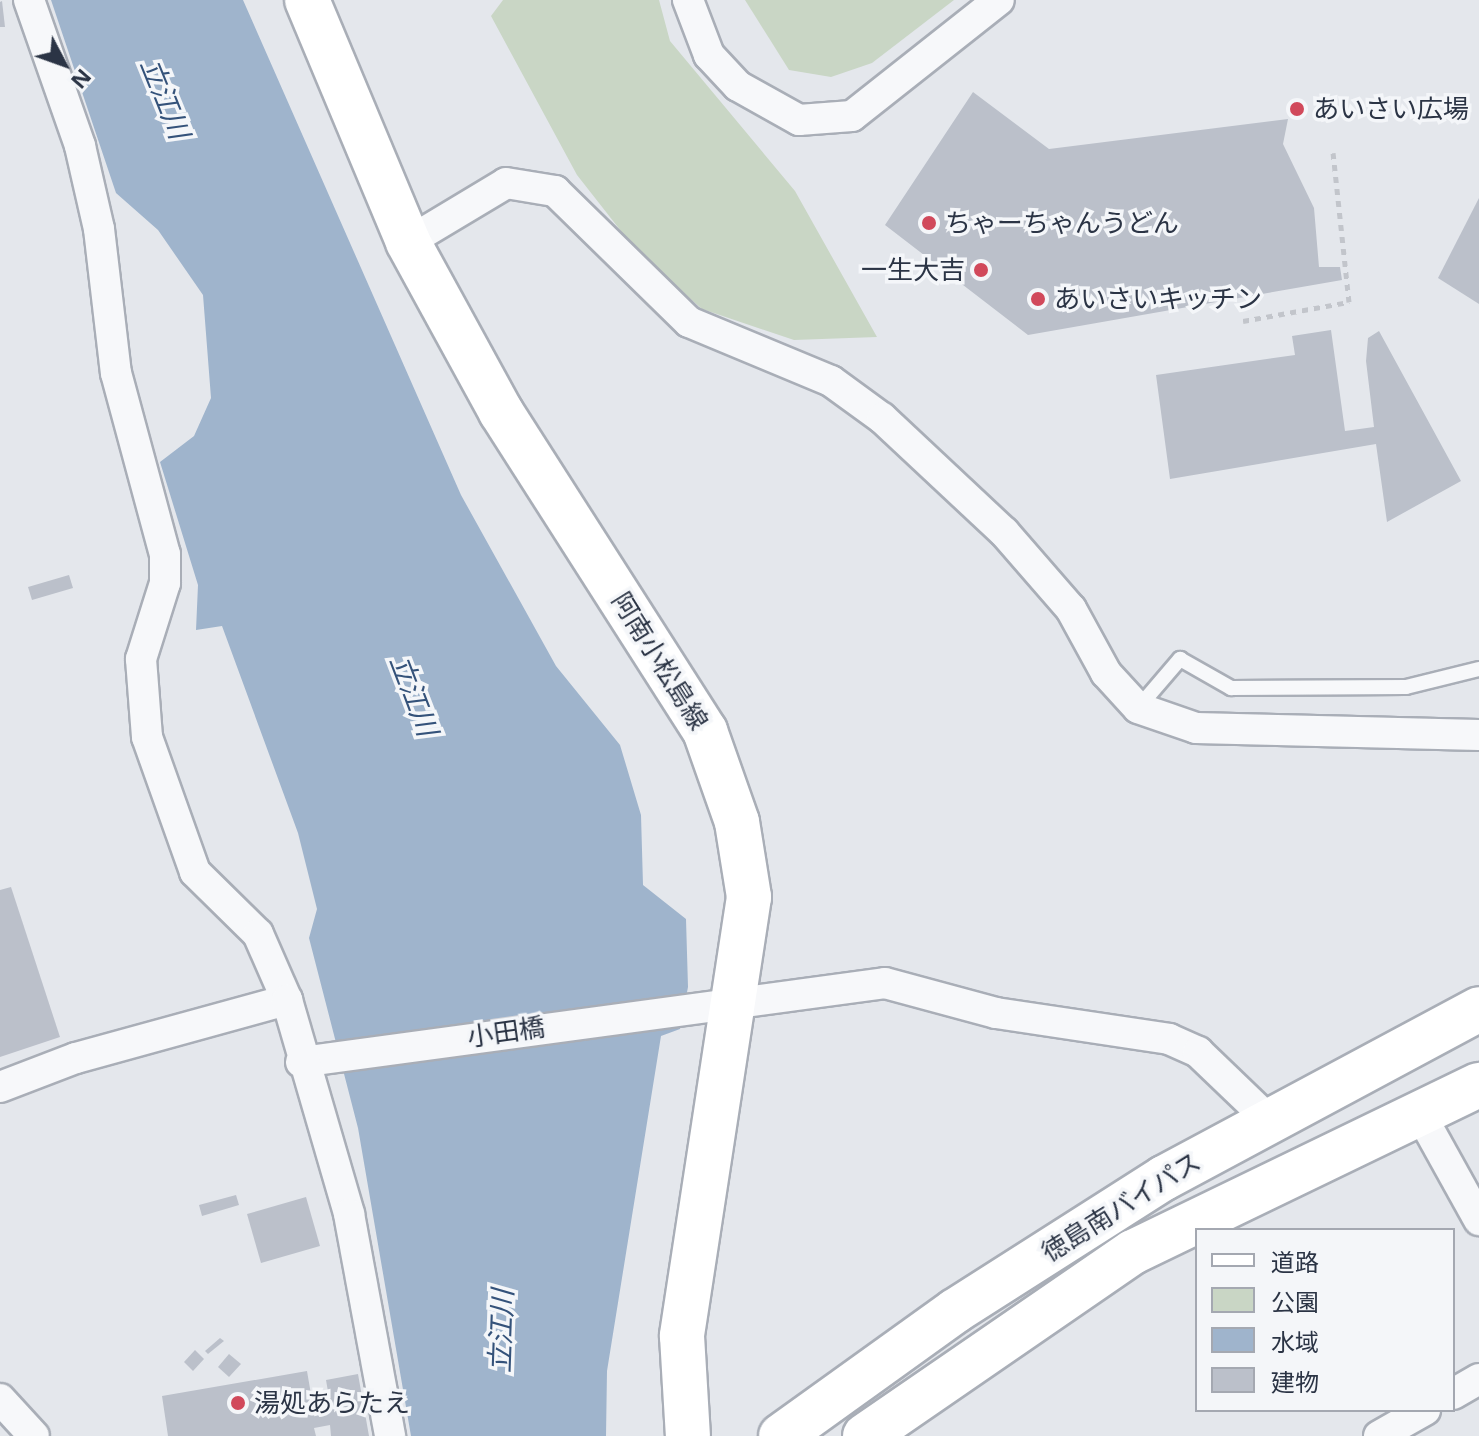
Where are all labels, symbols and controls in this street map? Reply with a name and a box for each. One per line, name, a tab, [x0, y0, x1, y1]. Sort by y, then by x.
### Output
north arrow	[24, 24, 104, 104]
water label: 立江川	[135, 53, 197, 143]
text: N	[65, 63, 99, 96]
place label: あいさい広場	[1313, 93, 1469, 125]
marker: あいさい広場	[1288, 100, 1306, 118]
place label: ちゃーちゃんうどん	[945, 207, 1179, 239]
marker: ちゃーちゃんうどん	[920, 214, 938, 232]
place label: 一生大吉	[861, 254, 965, 286]
marker: 一生大吉	[972, 261, 990, 279]
place label: あいさいキッチン	[1054, 283, 1262, 315]
marker: あいさいキッチン	[1029, 290, 1047, 308]
street label: 阿南小松島線	[605, 587, 715, 735]
water label: 立江川	[384, 650, 446, 740]
street label: 小田橋	[465, 1011, 547, 1053]
street label: 徳島南バイパス	[1036, 1146, 1206, 1268]
legend	[1195, 1228, 1455, 1412]
text: 道路	[1271, 1245, 1319, 1278]
text: 公園	[1271, 1285, 1319, 1318]
water label: 立江川	[482, 1288, 518, 1374]
text: 水域	[1271, 1325, 1319, 1358]
text: 建物	[1271, 1365, 1319, 1398]
place label: 湯処あらたえ	[254, 1387, 410, 1419]
marker: 湯処あらたえ	[229, 1394, 247, 1412]

